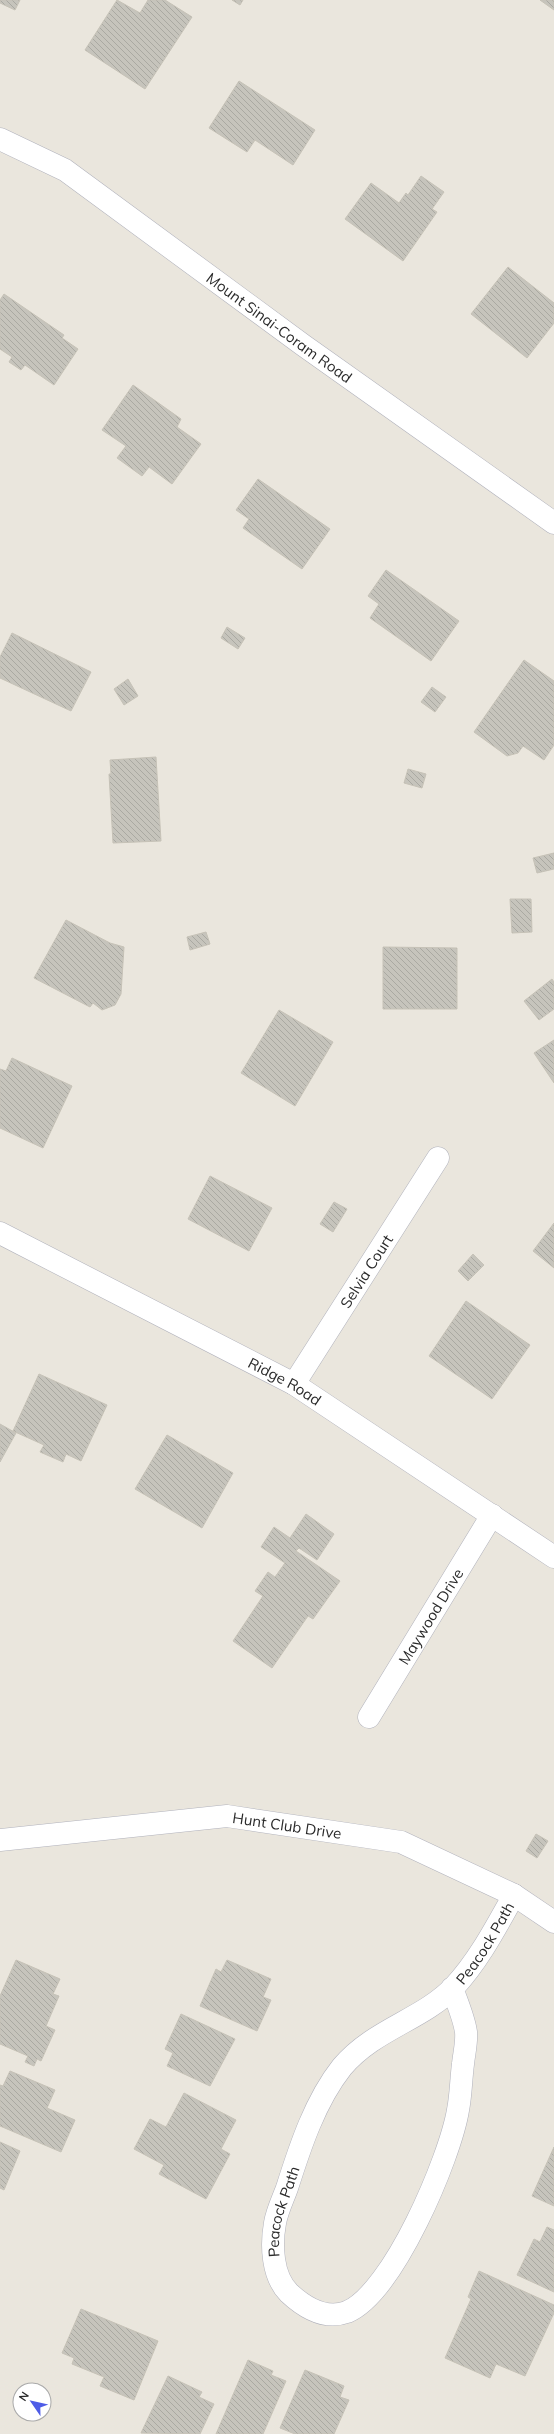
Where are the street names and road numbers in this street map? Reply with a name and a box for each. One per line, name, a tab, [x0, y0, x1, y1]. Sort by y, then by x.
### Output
street label: Mount Sinai-Coram Road	[203, 268, 356, 386]
street label: Selvia Court	[336, 1231, 397, 1311]
street label: Ridge Road	[245, 1353, 325, 1409]
street label: Maywood Drive	[394, 1565, 467, 1668]
street label: Hunt Club Drive	[231, 1807, 343, 1842]
street label: Peacock Path	[451, 1898, 518, 1988]
street label: Peacock Path	[263, 2164, 303, 2258]

